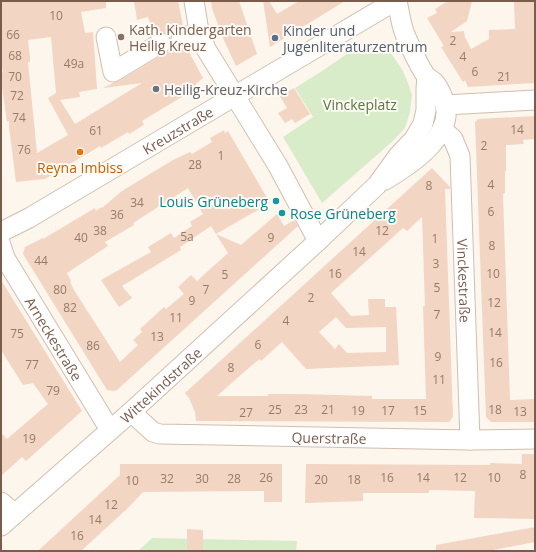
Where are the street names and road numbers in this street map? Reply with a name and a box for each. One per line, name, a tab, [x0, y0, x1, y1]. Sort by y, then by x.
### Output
street label: Kreuzstraße	[139, 102, 217, 158]
street label: Vinckestraße	[453, 238, 475, 323]
street label: Arneckestraße	[21, 293, 87, 384]
street label: Wittekindstraße	[116, 343, 206, 427]
street label: Querstraße	[291, 427, 367, 447]

